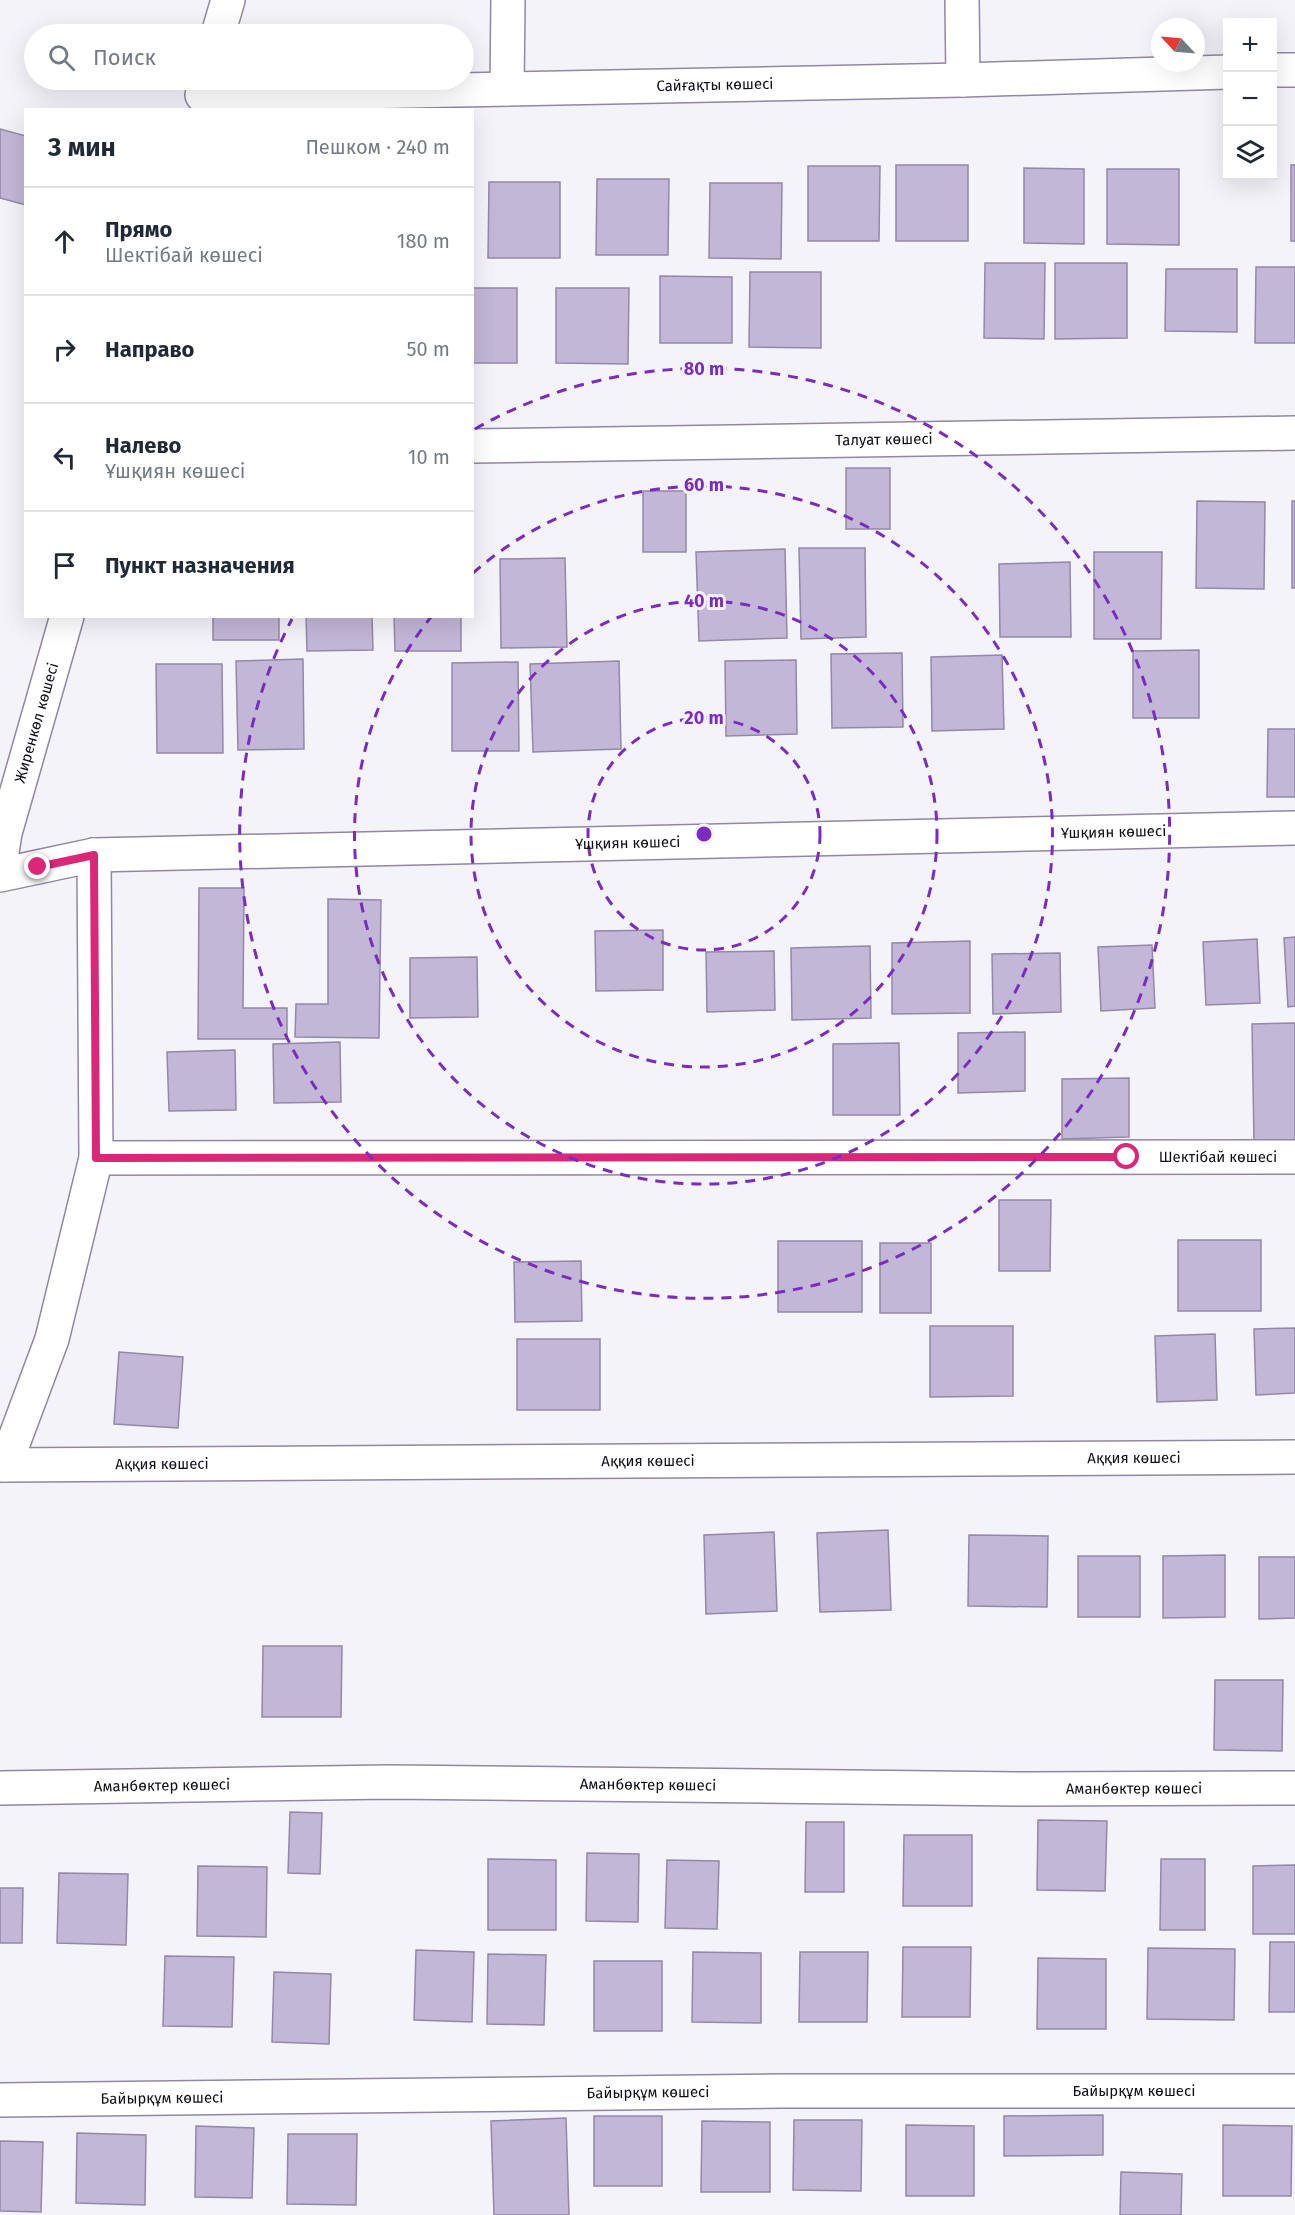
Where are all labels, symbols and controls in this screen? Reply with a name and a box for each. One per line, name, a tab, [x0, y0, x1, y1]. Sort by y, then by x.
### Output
north arrow	[1151, 18, 1205, 72]
map controls	[1223, 18, 1277, 180]
button: +	[1223, 18, 1277, 72]
search box	[24, 24, 474, 90]
icon: search	[45, 41, 78, 74]
text: Поиск	[93, 44, 156, 71]
button: −	[1223, 72, 1277, 126]
street label: Сайғақты көшесі	[656, 75, 774, 95]
button: layers	[1223, 126, 1277, 180]
text: 3 мин	[48, 132, 116, 163]
text: Пешком · 240 m	[305, 135, 450, 159]
text: Прямо	[105, 216, 172, 243]
icon: ahead	[48, 225, 81, 258]
text: 180 m	[397, 229, 450, 253]
text: Шектібай көшесі	[105, 243, 263, 267]
icon: right	[48, 333, 81, 366]
text: Направо	[105, 336, 194, 363]
text: 50 m	[406, 337, 450, 361]
text: 80 m	[684, 358, 724, 380]
street label: Талуат көшесі	[835, 430, 933, 449]
text: Налево	[105, 432, 181, 459]
icon: left	[48, 441, 81, 474]
text: 10 m	[408, 445, 450, 469]
text: Ұшқиян көшесі	[105, 459, 245, 483]
text: 60 m	[684, 474, 724, 496]
icon: arrive	[48, 549, 81, 582]
text: Пункт назначения	[105, 552, 295, 579]
text: 40 m	[684, 590, 724, 612]
street label: Жиренкөл көшесі	[11, 661, 62, 785]
text: 20 m	[684, 707, 724, 729]
street label: Ұшқиян көшесі	[1061, 822, 1167, 842]
centre of rings	[694, 824, 714, 844]
street label: Ұшқиян көшесі	[575, 833, 681, 853]
route end	[24, 853, 50, 879]
route start	[1113, 1143, 1139, 1169]
street label: Шектібай көшесі	[1159, 1148, 1277, 1166]
street label: Аққия көшесі	[1087, 1449, 1181, 1467]
street label: Аққия көшесі	[601, 1452, 695, 1470]
street label: Аққия көшесі	[115, 1455, 209, 1473]
street label: Аманбөктер көшесі	[94, 1775, 230, 1796]
street label: Аманбөктер көшесі	[580, 1775, 716, 1795]
street label: Аманбөктер көшесі	[1066, 1779, 1202, 1798]
street label: Байырқұм көшесі	[1072, 2082, 1195, 2100]
street label: Байырқұм көшесі	[586, 2083, 710, 2102]
street label: Байырқұм көшесі	[100, 2088, 224, 2108]

